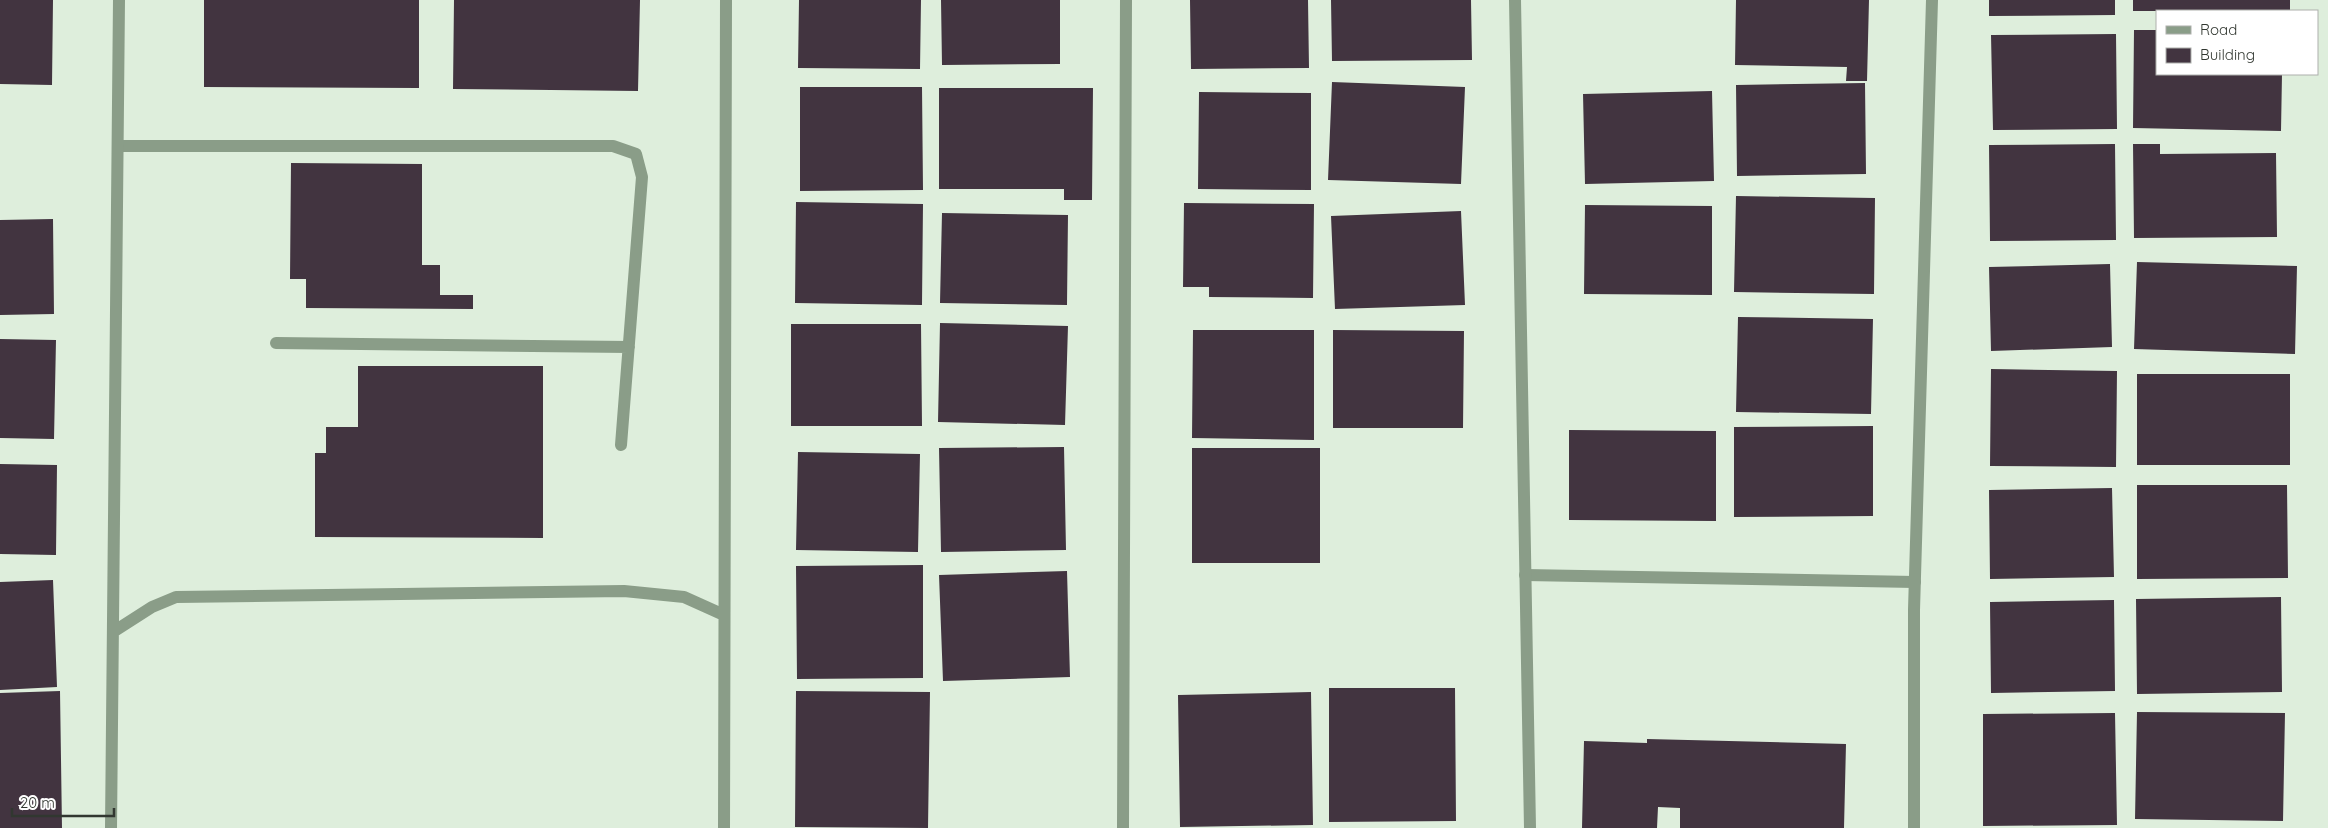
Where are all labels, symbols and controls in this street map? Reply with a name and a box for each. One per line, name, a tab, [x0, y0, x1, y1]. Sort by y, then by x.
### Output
legend	[2156, 10, 2318, 75]
text: Road	[2200, 20, 2237, 39]
text: Building	[2200, 45, 2255, 64]
scale bar	[12, 786, 115, 818]
text: 20 m	[20, 793, 55, 812]

